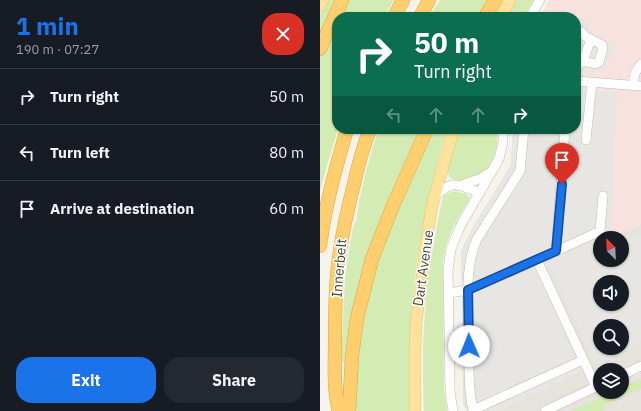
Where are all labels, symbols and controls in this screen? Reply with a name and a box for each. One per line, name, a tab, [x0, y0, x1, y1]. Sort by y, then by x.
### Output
text: 1 min	[16, 10, 79, 42]
button: close	[262, 13, 304, 55]
text: 50 m	[414, 24, 479, 61]
icon: right	[348, 28, 400, 80]
text: 190 m · 07:27	[16, 41, 99, 58]
text: Turn right	[414, 60, 492, 83]
icon: right	[16, 86, 38, 108]
text: Turn right	[50, 87, 119, 106]
text: 50 m	[269, 87, 304, 106]
icon: left	[383, 104, 405, 126]
icon: ahead	[425, 104, 447, 126]
icon: ahead	[467, 104, 489, 126]
icon: right	[509, 104, 531, 126]
icon: left	[16, 142, 38, 164]
text: Turn left	[50, 143, 110, 162]
text: 80 m	[269, 143, 304, 162]
pin	[545, 143, 579, 184]
icon: arrive	[551, 149, 573, 171]
icon: arrive	[16, 198, 38, 220]
text: Arrive at destination	[50, 199, 194, 218]
text: 60 m	[269, 199, 304, 218]
street label: Dart Avenue	[409, 228, 437, 307]
north arrow	[593, 231, 629, 267]
map controls	[593, 231, 629, 399]
street label: Innerbelt	[327, 238, 351, 298]
button: sound	[593, 275, 629, 311]
button: search	[593, 319, 629, 355]
position arrow	[448, 325, 490, 367]
button: Exit	[16, 357, 156, 403]
button: Share	[164, 357, 304, 403]
button: layers	[593, 363, 629, 399]

